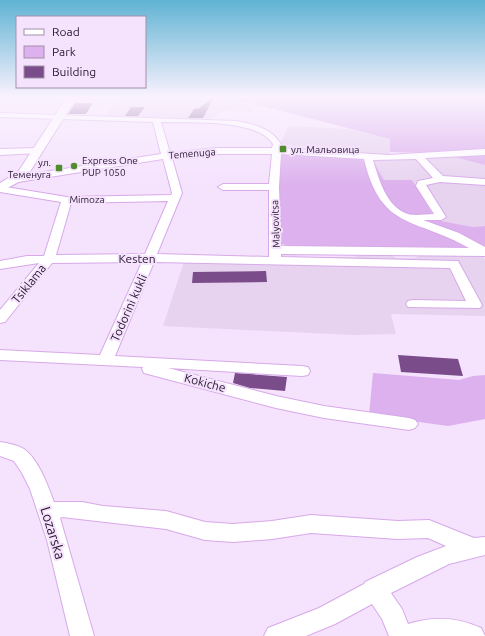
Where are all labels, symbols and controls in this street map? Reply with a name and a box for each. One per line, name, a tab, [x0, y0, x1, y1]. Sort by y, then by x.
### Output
legend	[16, 16, 146, 88]
text: Road	[52, 25, 80, 38]
text: Park	[52, 45, 76, 58]
text: Building	[52, 65, 96, 78]
marker: ул. Мальовица	[278, 144, 288, 154]
place label: ул. Мальовица	[291, 144, 359, 155]
street label: Temenuga	[168, 146, 216, 161]
place label: Express One PUP 1050	[82, 155, 138, 178]
place label: ул. Теменуга	[8, 157, 51, 180]
marker: Express One PUP 1050	[69, 161, 79, 171]
marker: ул. Теменуга	[54, 163, 64, 173]
street label: Mimoza	[69, 194, 105, 205]
street label: Malyovitsa	[269, 200, 282, 248]
street label: Kesten	[118, 252, 156, 265]
street label: Tsiklama	[9, 262, 48, 306]
street label: Todorini kukli	[108, 272, 149, 343]
street label: Kokiche	[183, 371, 227, 394]
street label: Lozarska	[37, 505, 69, 561]

